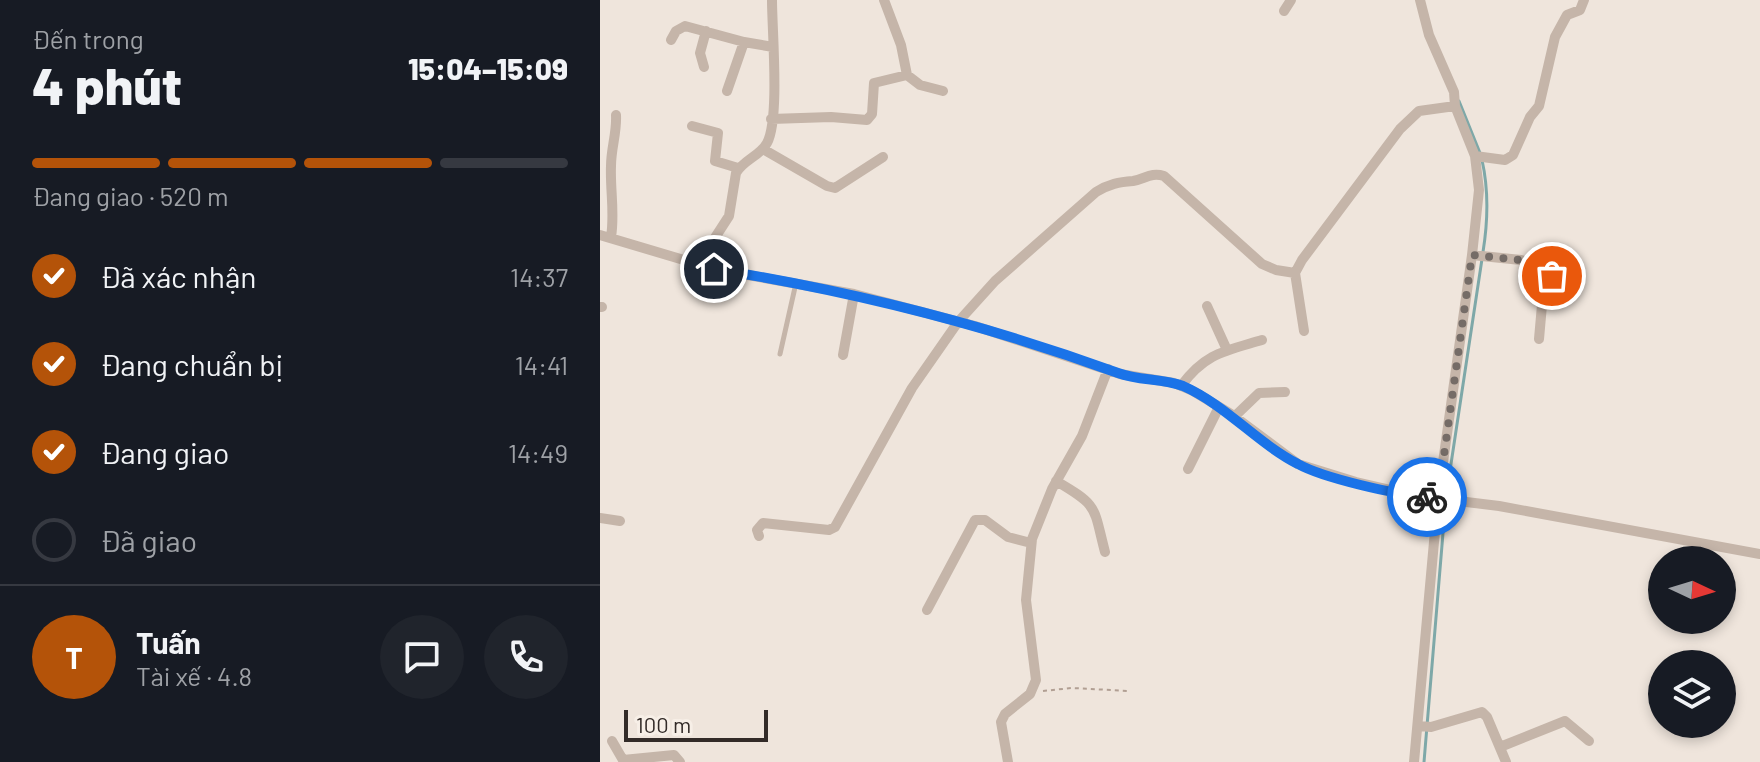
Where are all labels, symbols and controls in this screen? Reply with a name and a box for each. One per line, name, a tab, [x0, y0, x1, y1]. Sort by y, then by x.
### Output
text: Đến trong	[32, 23, 144, 54]
text: 15:04–15:09	[408, 50, 568, 86]
text: 4 phút	[32, 53, 182, 115]
text: Đang giao · 520 m	[32, 180, 229, 211]
pin	[680, 235, 748, 303]
pin	[1518, 242, 1586, 310]
icon: home	[692, 247, 736, 291]
icon: check	[32, 254, 76, 298]
icon: bag	[1530, 254, 1574, 298]
text: Đã xác nhận	[100, 258, 256, 294]
text: 14:37	[510, 261, 568, 292]
icon: check	[32, 342, 76, 386]
text: Đang chuẩn bị	[100, 346, 283, 382]
text: 14:41	[515, 349, 568, 380]
icon: check	[32, 430, 76, 474]
text: Đang giao	[100, 434, 229, 470]
text: 14:49	[508, 437, 568, 468]
courier	[1387, 457, 1467, 537]
icon: bike	[1405, 475, 1449, 519]
text: Đã giao	[100, 522, 197, 558]
north arrow	[1648, 546, 1736, 634]
map controls	[1648, 546, 1736, 738]
button: chat	[380, 615, 464, 699]
button: phone	[484, 615, 568, 699]
text: Tuấn	[136, 624, 201, 660]
text: T	[65, 639, 83, 675]
button: layers	[1648, 650, 1736, 738]
text: Tài xế · 4.8	[136, 660, 252, 691]
scale bar	[624, 706, 768, 742]
text: 100 m	[636, 711, 691, 737]

